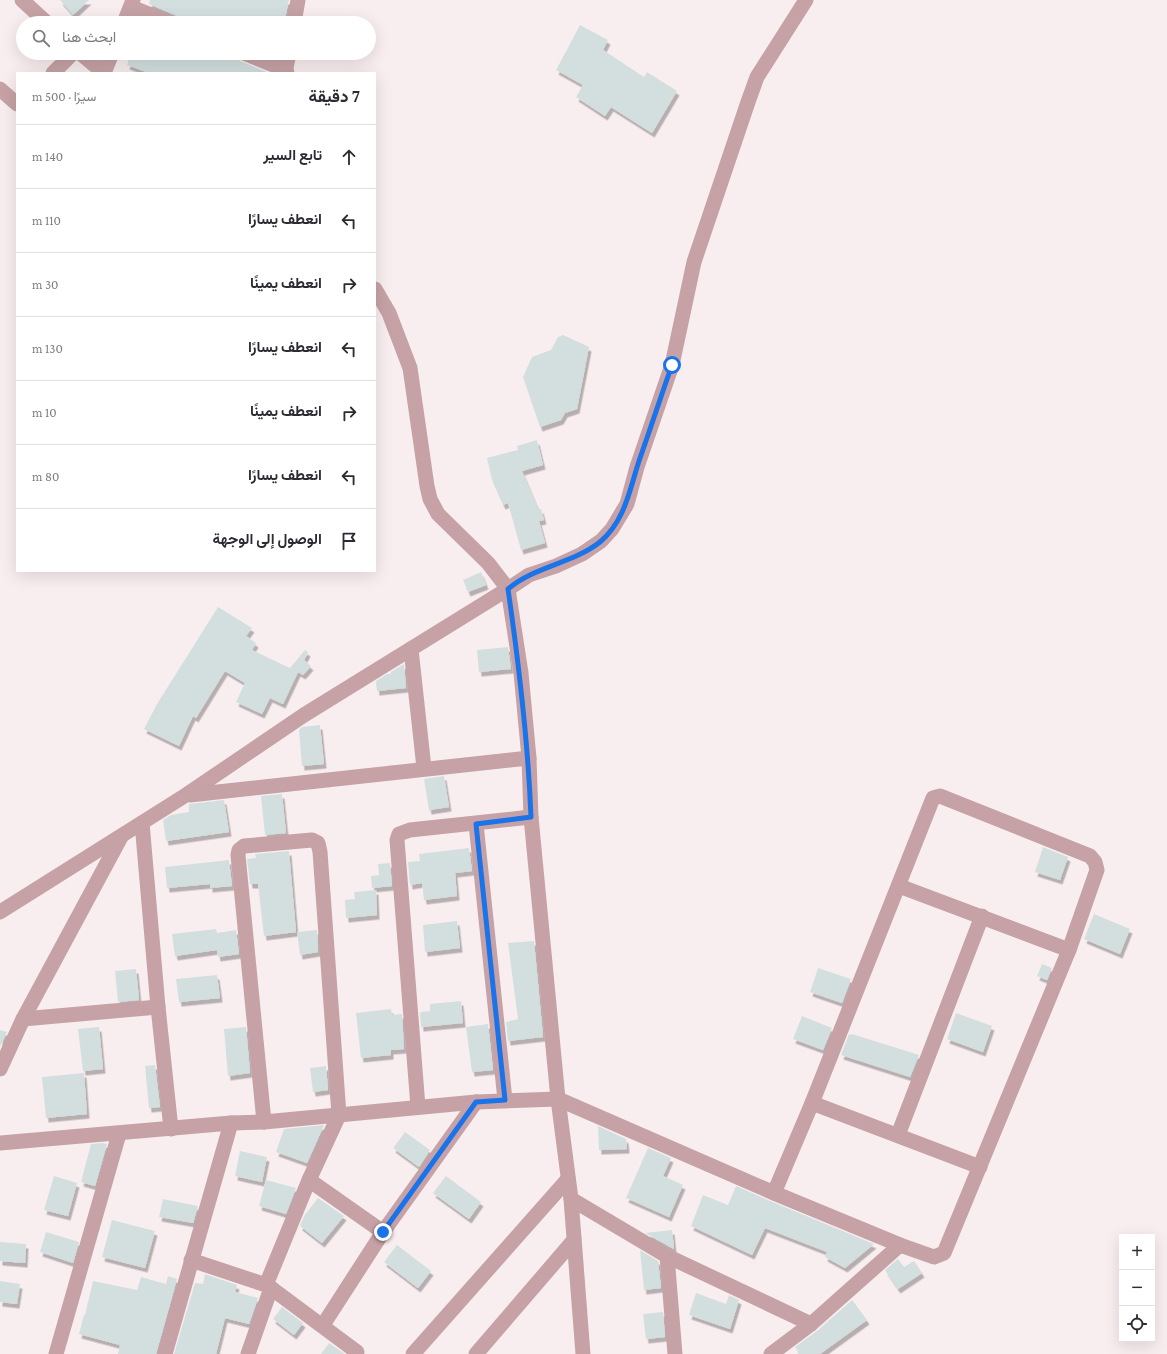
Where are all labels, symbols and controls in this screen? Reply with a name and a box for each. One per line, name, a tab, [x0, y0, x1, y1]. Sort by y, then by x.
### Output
search box	[16, 16, 376, 60]
icon: search	[30, 27, 52, 49]
text: ابحث هنا	[62, 29, 116, 45]
text: 7 دقيقة	[308, 87, 360, 106]
text: سيرًا · 500 m	[32, 89, 96, 104]
icon: ahead	[338, 146, 360, 168]
text: تابع السير	[263, 147, 322, 163]
text: 140 m	[32, 149, 63, 164]
icon: left	[338, 210, 360, 232]
text: انعطف يسارًا	[248, 211, 322, 227]
text: 110 m	[32, 213, 61, 228]
icon: right	[338, 274, 360, 296]
text: انعطف يمينًا	[250, 275, 322, 291]
text: 30 m	[32, 277, 58, 292]
icon: left	[338, 338, 360, 360]
text: انعطف يسارًا	[248, 339, 322, 355]
text: 130 m	[32, 341, 63, 356]
route start	[663, 356, 681, 374]
icon: right	[338, 402, 360, 424]
text: انعطف يمينًا	[250, 403, 322, 419]
text: 10 m	[32, 405, 57, 420]
icon: left	[338, 466, 360, 488]
text: انعطف يسارًا	[248, 467, 322, 483]
text: 80 m	[32, 469, 59, 484]
icon: arrive	[338, 530, 360, 552]
text: الوصول إلى الوجهة	[213, 531, 322, 547]
route end	[374, 1223, 392, 1241]
map controls	[1119, 1234, 1155, 1342]
button: +	[1119, 1234, 1155, 1270]
button: −	[1119, 1270, 1155, 1306]
button: locate	[1119, 1306, 1155, 1342]

